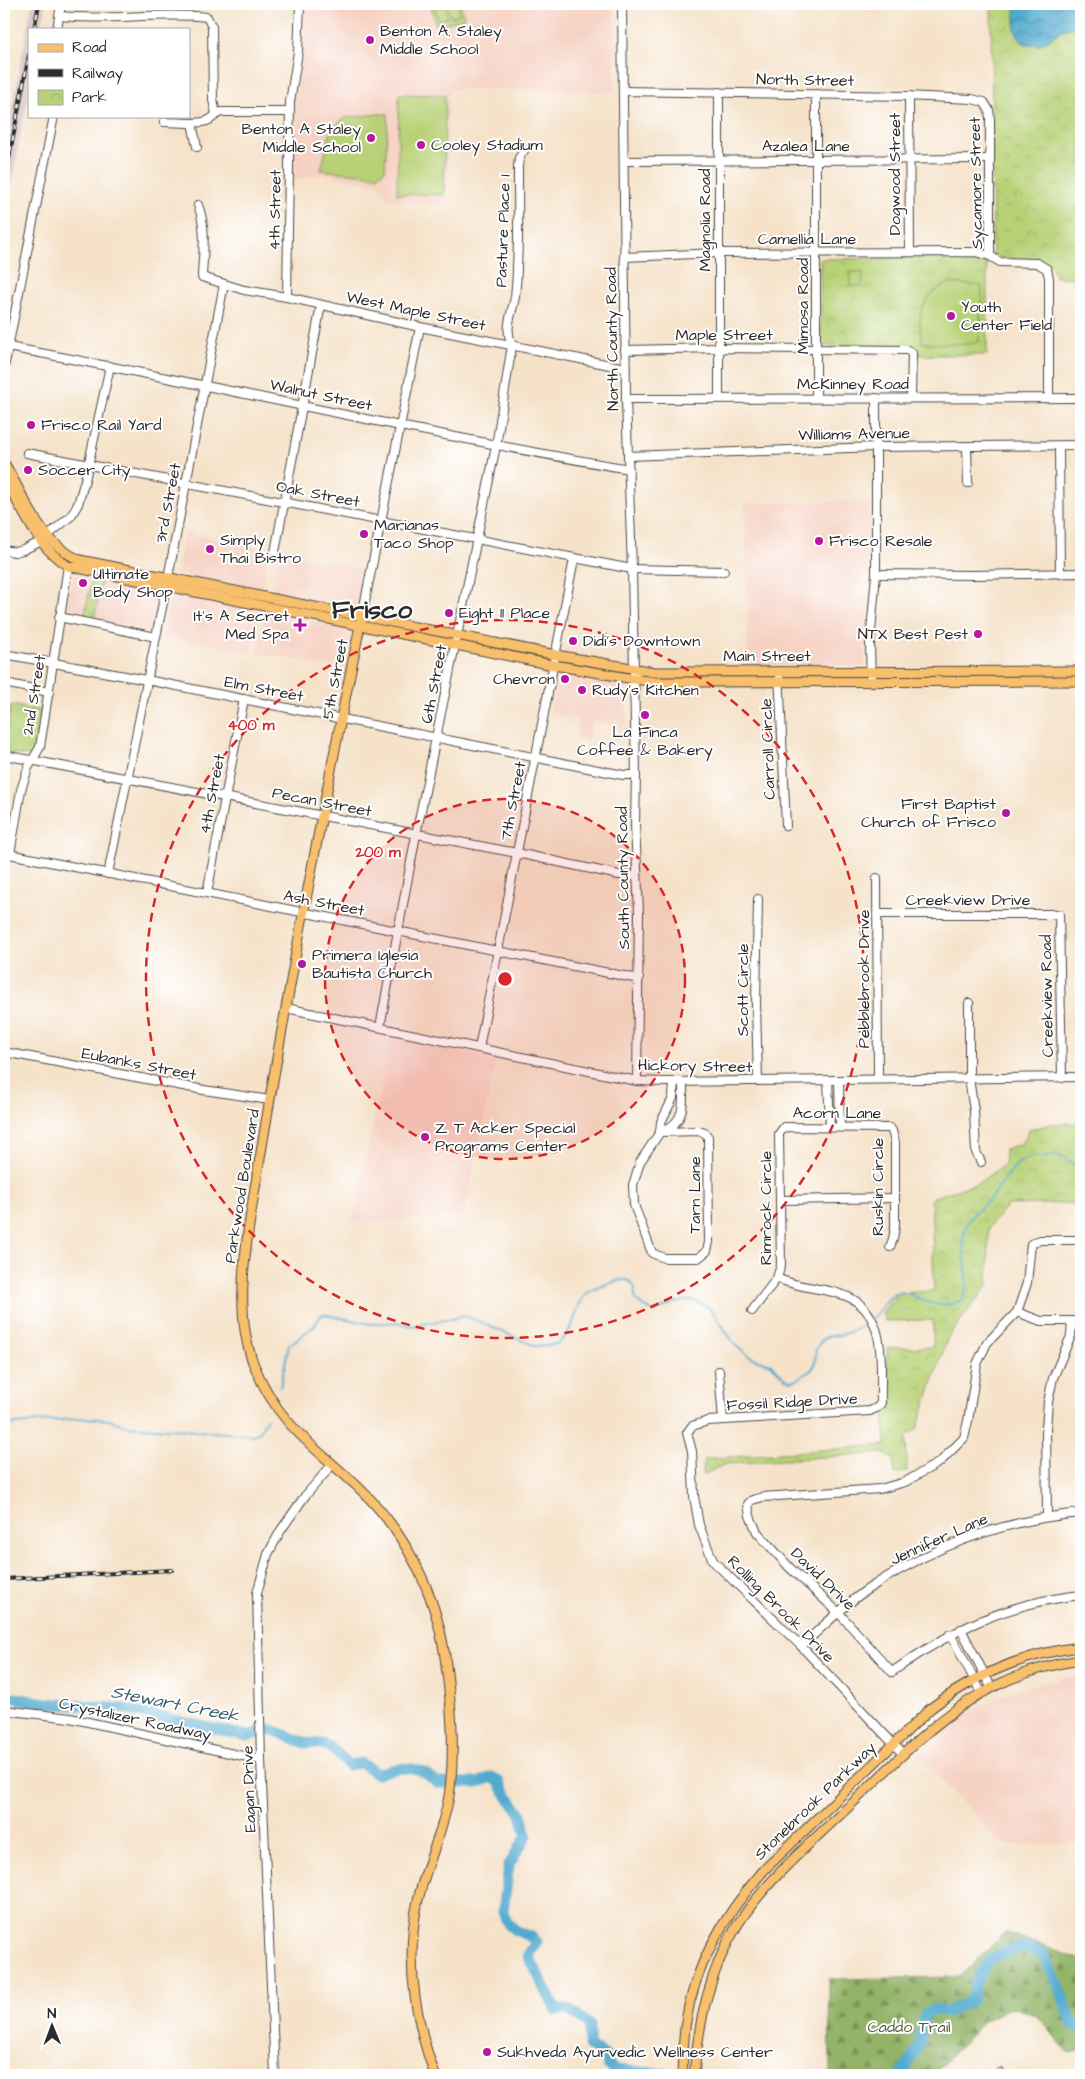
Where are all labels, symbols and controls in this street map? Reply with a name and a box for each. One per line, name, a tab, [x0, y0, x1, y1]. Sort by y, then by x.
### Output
place label: Benton A. Staley Middle School	[380, 20, 502, 60]
legend	[28, 28, 190, 118]
marker: Benton A. Staley Middle School	[364, 34, 376, 46]
text: Road	[72, 37, 107, 58]
text: Railway	[72, 63, 123, 85]
street label: North Street	[756, 68, 855, 92]
text: Park	[72, 87, 107, 108]
street label: Dogwood Street	[884, 112, 907, 235]
street label: Sycamore Street	[964, 116, 989, 249]
place label: Benton A Staley Middle School	[242, 118, 361, 158]
marker: Benton A Staley Middle School	[365, 132, 377, 144]
place label: Cooley Stadium	[431, 134, 543, 157]
street label: Azalea Lane	[762, 135, 850, 157]
marker: Cooley Stadium	[415, 139, 427, 151]
street label: 4th Street	[263, 169, 287, 251]
street label: Magnolia Road	[694, 169, 717, 271]
street label: Pasture Place 1	[490, 174, 516, 288]
street label: Camellia Lane	[758, 228, 857, 250]
street label: Mimosa Road	[792, 258, 814, 354]
street label: North County Road	[600, 267, 625, 411]
street label: West Maple Street	[344, 285, 488, 337]
place label: Youth Center Field	[961, 296, 1052, 336]
marker: Youth Center Field	[945, 310, 957, 322]
street label: Maple Street	[675, 324, 773, 346]
street label: Walnut Street	[268, 373, 375, 417]
street label: McKinney Road	[797, 373, 909, 396]
place label: Frisco Rail Yard	[41, 414, 162, 436]
marker: Frisco Rail Yard	[25, 419, 37, 431]
street label: Williams Avenue	[798, 422, 910, 446]
place label: Soccer City	[38, 459, 131, 482]
street label: 3rd Street	[149, 461, 187, 545]
marker: Soccer City	[22, 464, 34, 476]
street label: Oak Street	[274, 475, 362, 513]
place label: Marianas Taco Shop	[374, 514, 454, 554]
marker: Marianas Taco Shop	[358, 528, 370, 540]
place label: Simply Thai Bistro	[220, 529, 301, 569]
place label: Frisco Resale	[829, 530, 933, 552]
marker: Frisco Resale	[813, 535, 825, 547]
marker: Simply Thai Bistro	[204, 543, 216, 555]
place label: Ultimate Body Shop	[93, 563, 173, 604]
marker: Ultimate Body Shop	[77, 577, 89, 589]
district label: Frisco	[332, 592, 413, 628]
place label: Eight 11 Place	[459, 602, 550, 625]
place label: It's A Secret Med Spa	[193, 605, 290, 645]
marker: Eight 11 Place	[443, 607, 455, 619]
marker: It's A Secret Med Spa	[293, 618, 307, 632]
place label: NTX Best Pest	[858, 623, 969, 645]
marker: NTX Best Pest	[972, 628, 984, 640]
place label: Didi's Downtown	[583, 630, 700, 652]
marker: Didi's Downtown	[567, 635, 579, 647]
street label: 5th Street	[316, 636, 354, 721]
street label: 6th Street	[416, 642, 453, 725]
street label: Main Street	[723, 645, 811, 667]
street label: 2nd Street	[17, 653, 51, 737]
place label: Chevron	[493, 668, 555, 690]
street label: Elm Street	[223, 671, 306, 708]
marker: Chevron	[559, 673, 571, 685]
place label: Rudy's Kitchen	[592, 679, 699, 702]
marker: Rudy's Kitchen	[576, 684, 588, 696]
street label: Carroll Circle	[755, 698, 781, 800]
marker: La Finca Coffee & Bakery	[639, 709, 651, 721]
text: 400 m	[228, 715, 275, 736]
place label: La Finca Coffee & Bakery	[577, 721, 713, 762]
street label: 4th Street	[193, 752, 231, 836]
street label: 7th Street	[495, 759, 532, 842]
street label: Pecan Street	[270, 782, 374, 823]
place label: First Baptist Church of Frisco	[861, 793, 997, 833]
street label: South County Road	[611, 806, 636, 950]
marker: First Baptist Church of Frisco	[1000, 807, 1012, 819]
text: 200 m	[354, 842, 401, 863]
street label: Ash Street	[282, 884, 367, 922]
street label: Creekview Drive	[906, 889, 1031, 911]
street label: Pebblebrook Drive	[853, 909, 875, 1048]
street label: Creekview Road	[1035, 934, 1059, 1058]
street label: Scott Circle	[732, 943, 754, 1036]
place label: Primera Iglesia Bautista Church	[312, 944, 432, 984]
marker: Primera Iglesia Bautista Church	[296, 958, 308, 970]
centre of rings	[496, 970, 514, 988]
street label: Eubanks Street	[80, 1042, 199, 1086]
street label: Hickory Street	[638, 1054, 753, 1079]
street label: Acorn Lane	[793, 1102, 882, 1124]
street label: Parkwood Boulevard	[219, 1107, 265, 1265]
place label: Z T Acker Special Programs Center	[435, 1117, 575, 1158]
marker: Z T Acker Special Programs Center	[419, 1131, 431, 1143]
street label: Ruskin Circle	[867, 1138, 889, 1236]
street label: Rimrock Circle	[755, 1150, 777, 1265]
street label: Tarn Lane	[684, 1156, 706, 1234]
street label: Fossil Ridge Drive	[726, 1388, 859, 1417]
street label: Jennifer Lane	[887, 1507, 992, 1570]
street label: David Drive	[786, 1542, 861, 1616]
street label: Rolling Brook Drive	[722, 1550, 840, 1668]
water label: Stewart Creek	[109, 1679, 242, 1729]
street label: Crystalizer Roadway	[57, 1692, 213, 1747]
street label: Stonebrook Parkway	[749, 1737, 882, 1866]
street label: Eagan Drive	[236, 1745, 263, 1833]
north arrow	[28, 2002, 78, 2052]
text: N	[47, 2004, 57, 2024]
park label: Caddo Trail	[867, 2016, 951, 2038]
place label: Sukhveda Ayurvedic Wellness Center	[497, 2041, 773, 2064]
marker: Sukhveda Ayurvedic Wellness Center	[481, 2046, 493, 2058]

